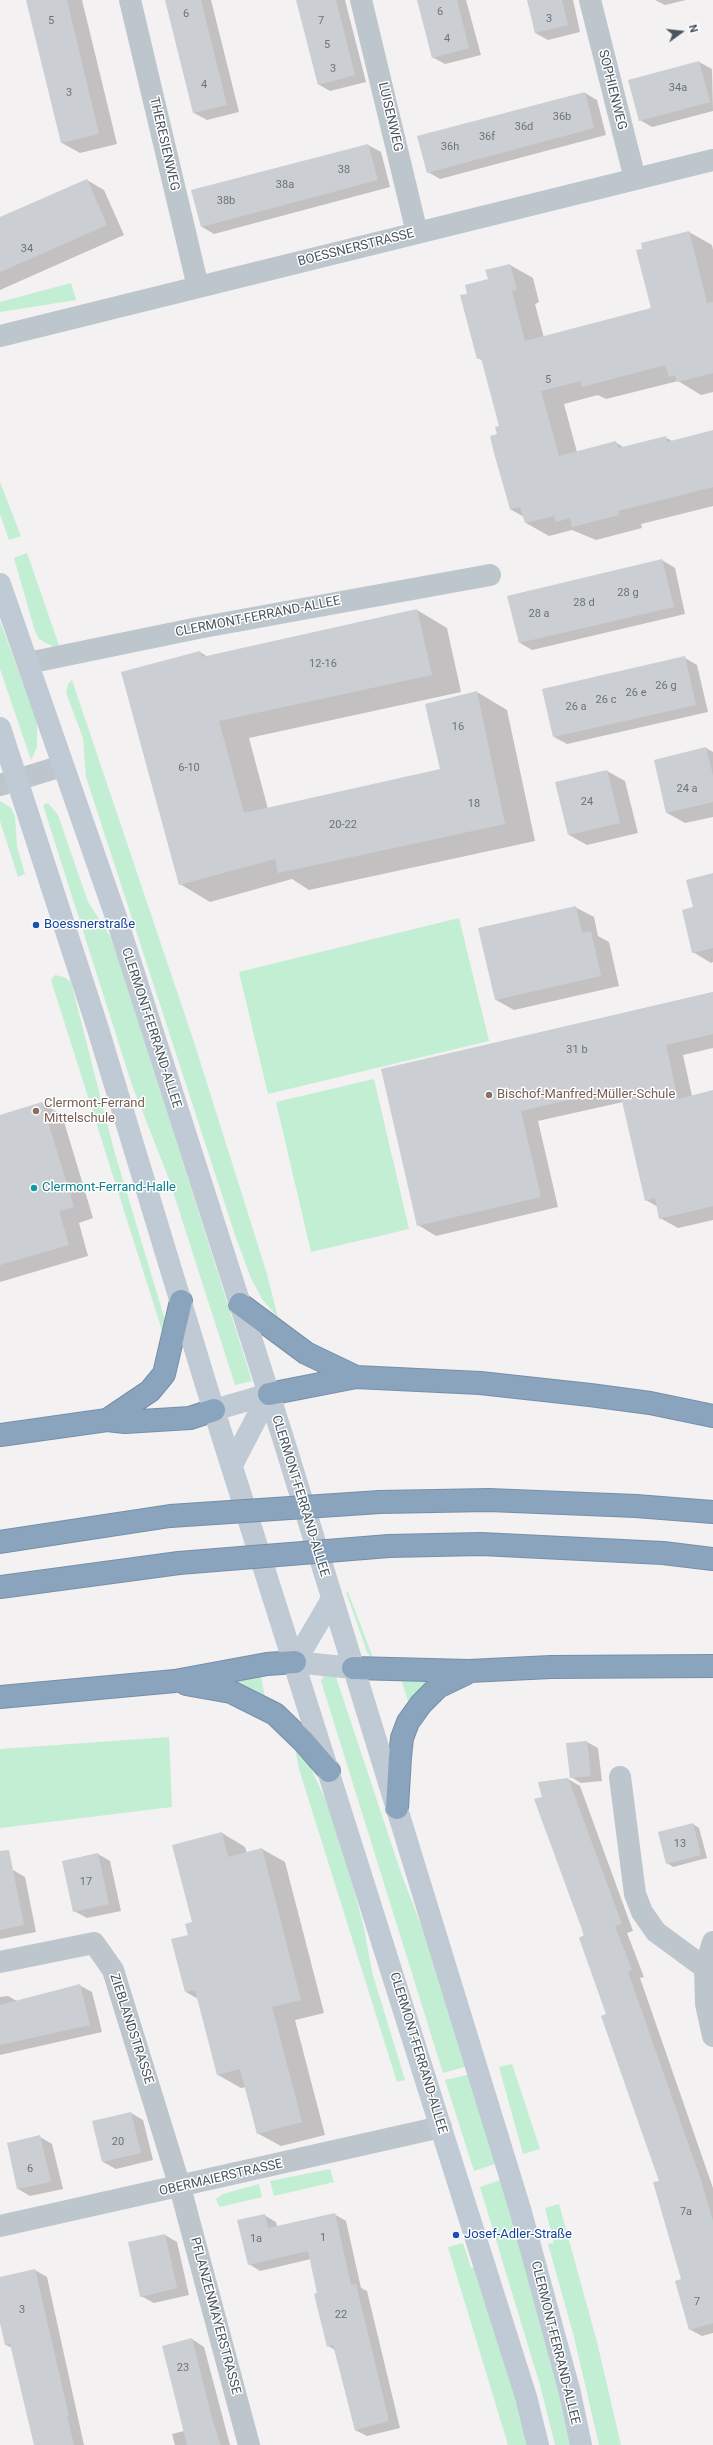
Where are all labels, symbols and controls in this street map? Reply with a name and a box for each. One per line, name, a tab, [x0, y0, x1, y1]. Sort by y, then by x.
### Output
house number: 6	[437, 5, 443, 19]
house number: 6	[183, 7, 189, 21]
house number: 3	[546, 12, 552, 26]
north arrow	[661, 12, 701, 52]
house number: 5	[48, 14, 54, 28]
house number: 7	[318, 14, 324, 28]
text: N	[686, 23, 700, 34]
house number: 4	[444, 32, 450, 46]
house number: 5	[324, 38, 330, 52]
street label: SOPHIENWEG	[594, 48, 630, 132]
house number: 3	[330, 62, 336, 76]
house number: 4	[201, 78, 207, 92]
street label: LUISENWEG	[374, 81, 406, 153]
house number: 34a	[669, 81, 687, 95]
house number: 3	[66, 86, 72, 100]
street label: THERESIENWEG	[146, 96, 182, 192]
house number: 36b	[553, 110, 571, 124]
house number: 36d	[515, 120, 533, 134]
house number: 36f	[479, 130, 495, 144]
house number: 36h	[441, 140, 459, 154]
house number: 38	[338, 163, 350, 177]
house number: 38a	[276, 178, 294, 192]
house number: 38b	[217, 194, 235, 208]
street label: BOESSNERSTRASSE	[296, 226, 416, 270]
house number: 34	[21, 242, 33, 256]
house number: 5	[545, 373, 551, 387]
house number: 28 g	[617, 586, 639, 600]
street label: CLERMONT-FERRAND-ALLEE	[174, 593, 342, 641]
house number: 28 d	[573, 596, 595, 610]
house number: 28 a	[528, 607, 550, 621]
house number: 12-16	[309, 657, 337, 671]
house number: 26 g	[655, 679, 677, 693]
house number: 26 e	[626, 686, 646, 700]
house number: 26 c	[596, 693, 616, 707]
house number: 26 a	[565, 700, 587, 714]
house number: 16	[452, 720, 464, 734]
house number: 6-10	[178, 761, 200, 775]
house number: 24 a	[676, 782, 698, 796]
house number: 24	[581, 795, 593, 809]
house number: 18	[468, 797, 480, 811]
house number: 20-22	[329, 818, 357, 832]
place label: Boessnerstraße	[44, 917, 135, 933]
marker: Boessnerstraße	[31, 920, 41, 930]
street label: CLERMONT-FERRAND-ALLEE	[118, 946, 184, 1110]
house number: 31 b	[566, 1043, 588, 1057]
place label: Bischof-Manfred-Müller-Schule	[497, 1087, 675, 1103]
marker: Bischof-Manfred-Müller-Schule	[484, 1090, 494, 1100]
place label: Clermont-Ferrand Mittelschule	[44, 1096, 145, 1127]
marker: Clermont-Ferrand Mittelschule	[31, 1106, 41, 1116]
place label: Clermont-Ferrand-Halle	[42, 1180, 176, 1196]
marker: Clermont-Ferrand-Halle	[29, 1183, 39, 1193]
street label: CLERMONT-FERRAND-ALLEE	[268, 1413, 332, 1579]
house number: 13	[674, 1837, 686, 1851]
house number: 17	[80, 1875, 92, 1889]
street label: CLERMONT-FERRAND-ALLEE	[386, 1970, 450, 2136]
street label: ZIEBLANDSTRASSE	[106, 1972, 156, 2086]
house number: 20	[112, 2135, 124, 2149]
street label: OBERMAIERSTRASSE	[158, 2156, 284, 2200]
house number: 6	[27, 2162, 33, 2176]
house number: 7a	[680, 2205, 692, 2219]
place label: Josef-Adler-Straße	[464, 2227, 572, 2243]
marker: Josef-Adler-Straße	[451, 2230, 461, 2240]
house number: 1	[320, 2231, 326, 2245]
house number: 1a	[250, 2232, 262, 2246]
street label: PFLANZENMAYERSTRASSE	[186, 2236, 244, 2396]
street label: CLERMONT-FERRAND-ALLEE	[527, 2260, 583, 2426]
house number: 7	[694, 2295, 700, 2309]
house number: 3	[19, 2303, 25, 2317]
house number: 22	[335, 2308, 347, 2322]
house number: 23	[177, 2361, 189, 2375]

